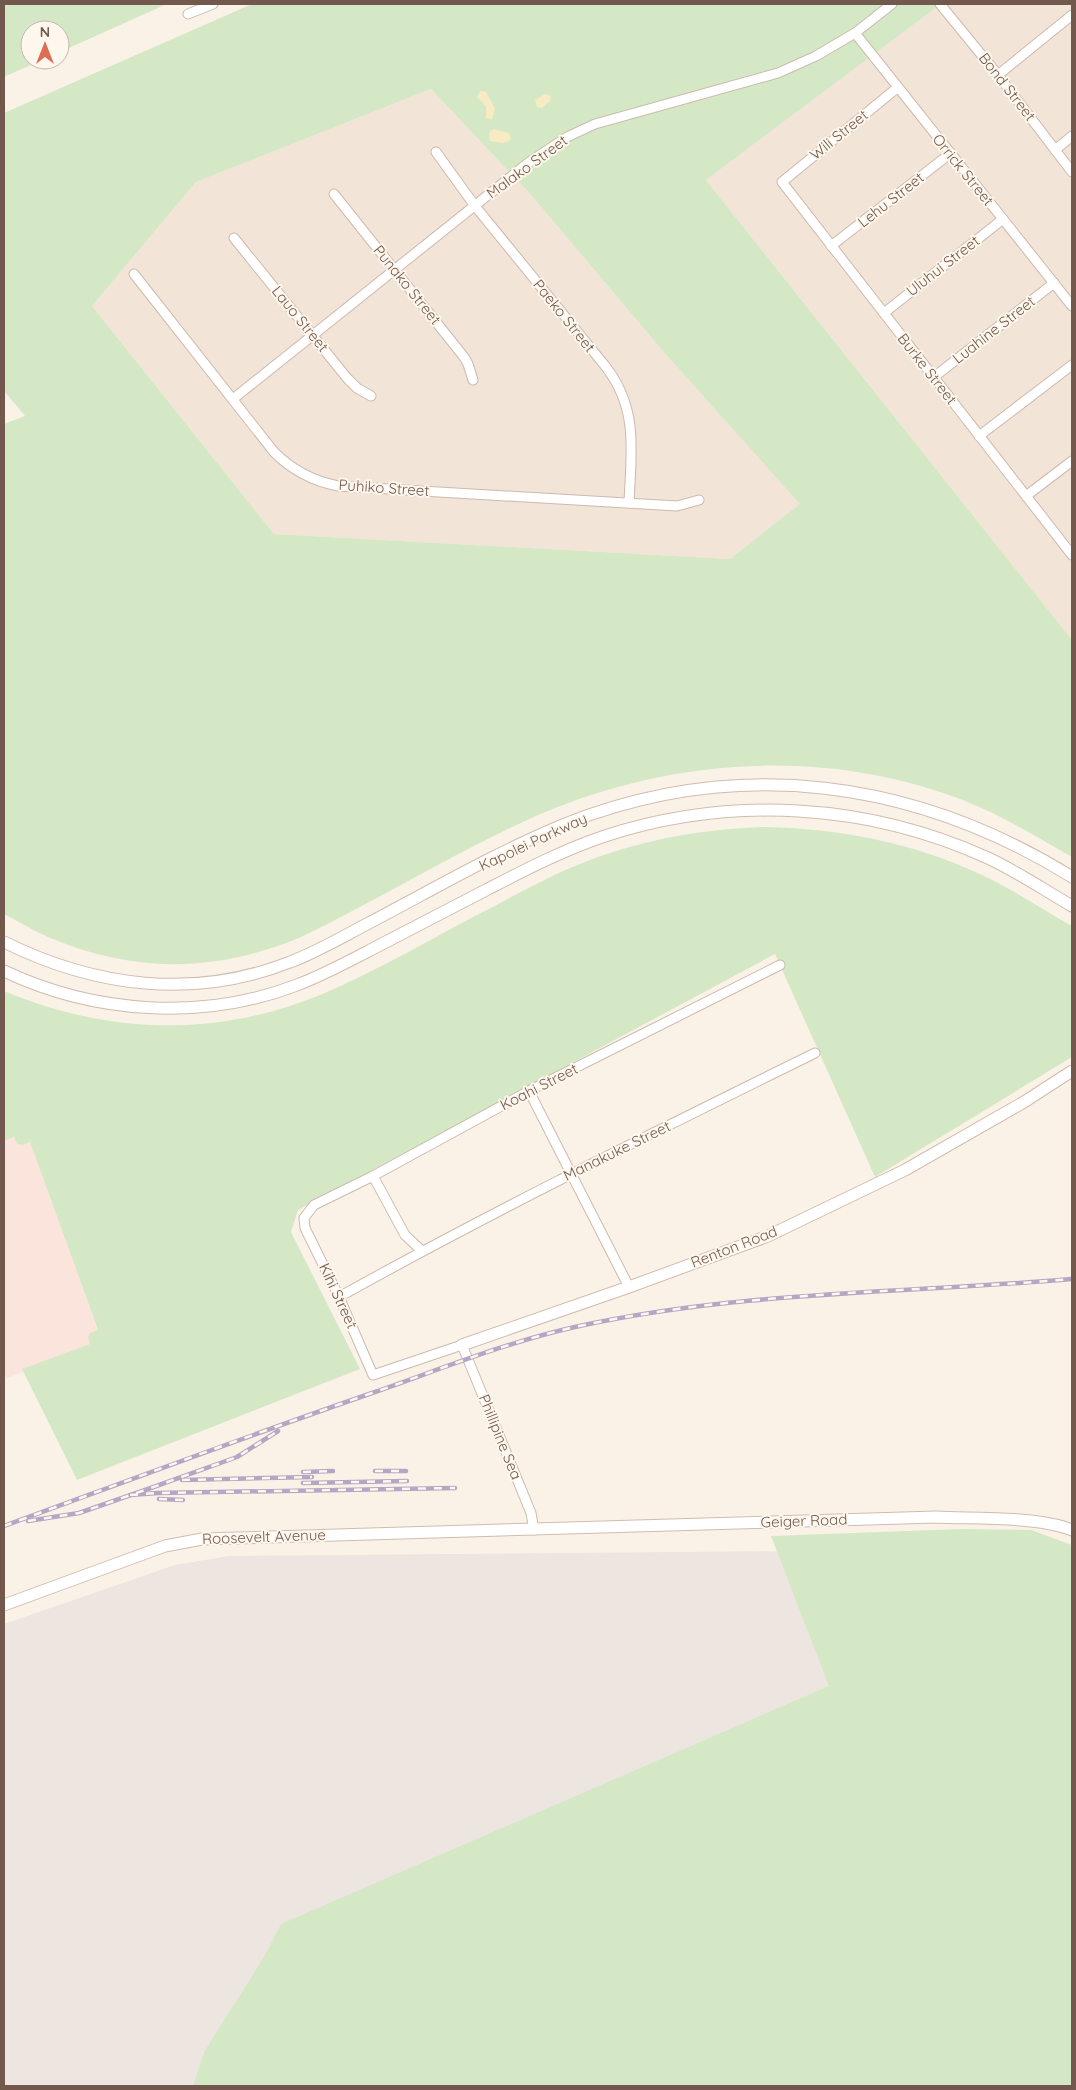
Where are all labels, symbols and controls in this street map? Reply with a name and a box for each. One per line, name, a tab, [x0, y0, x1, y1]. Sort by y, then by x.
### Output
north arrow	[20, 20, 70, 70]
text: N	[40, 23, 50, 41]
street label: Bond Street	[975, 49, 1040, 125]
street label: Wili Street	[806, 105, 872, 164]
street label: Orrick Street	[929, 130, 998, 210]
street label: Malako Street	[482, 131, 571, 202]
street label: Lehu Street	[854, 168, 928, 231]
street label: Uluhui Street	[902, 231, 983, 300]
street label: Punako Street	[369, 241, 445, 328]
street label: Paeko Street	[529, 275, 600, 356]
street label: Lauo Street	[268, 282, 333, 356]
street label: Luahine Street	[949, 291, 1039, 368]
street label: Burke Street	[894, 329, 961, 408]
street label: Puhiko Street	[338, 475, 430, 500]
street label: Kapolei Parkway	[476, 808, 590, 875]
street label: Koahi Street	[497, 1059, 581, 1114]
street label: Manakuke Street	[560, 1116, 674, 1185]
street label: Renton Road	[688, 1221, 780, 1272]
street label: Kihi Street	[315, 1260, 362, 1332]
street label: Phillipine Sea	[475, 1391, 526, 1482]
street label: Geiger Road	[760, 1509, 848, 1532]
street label: Roosevelt Avenue	[202, 1525, 326, 1548]

